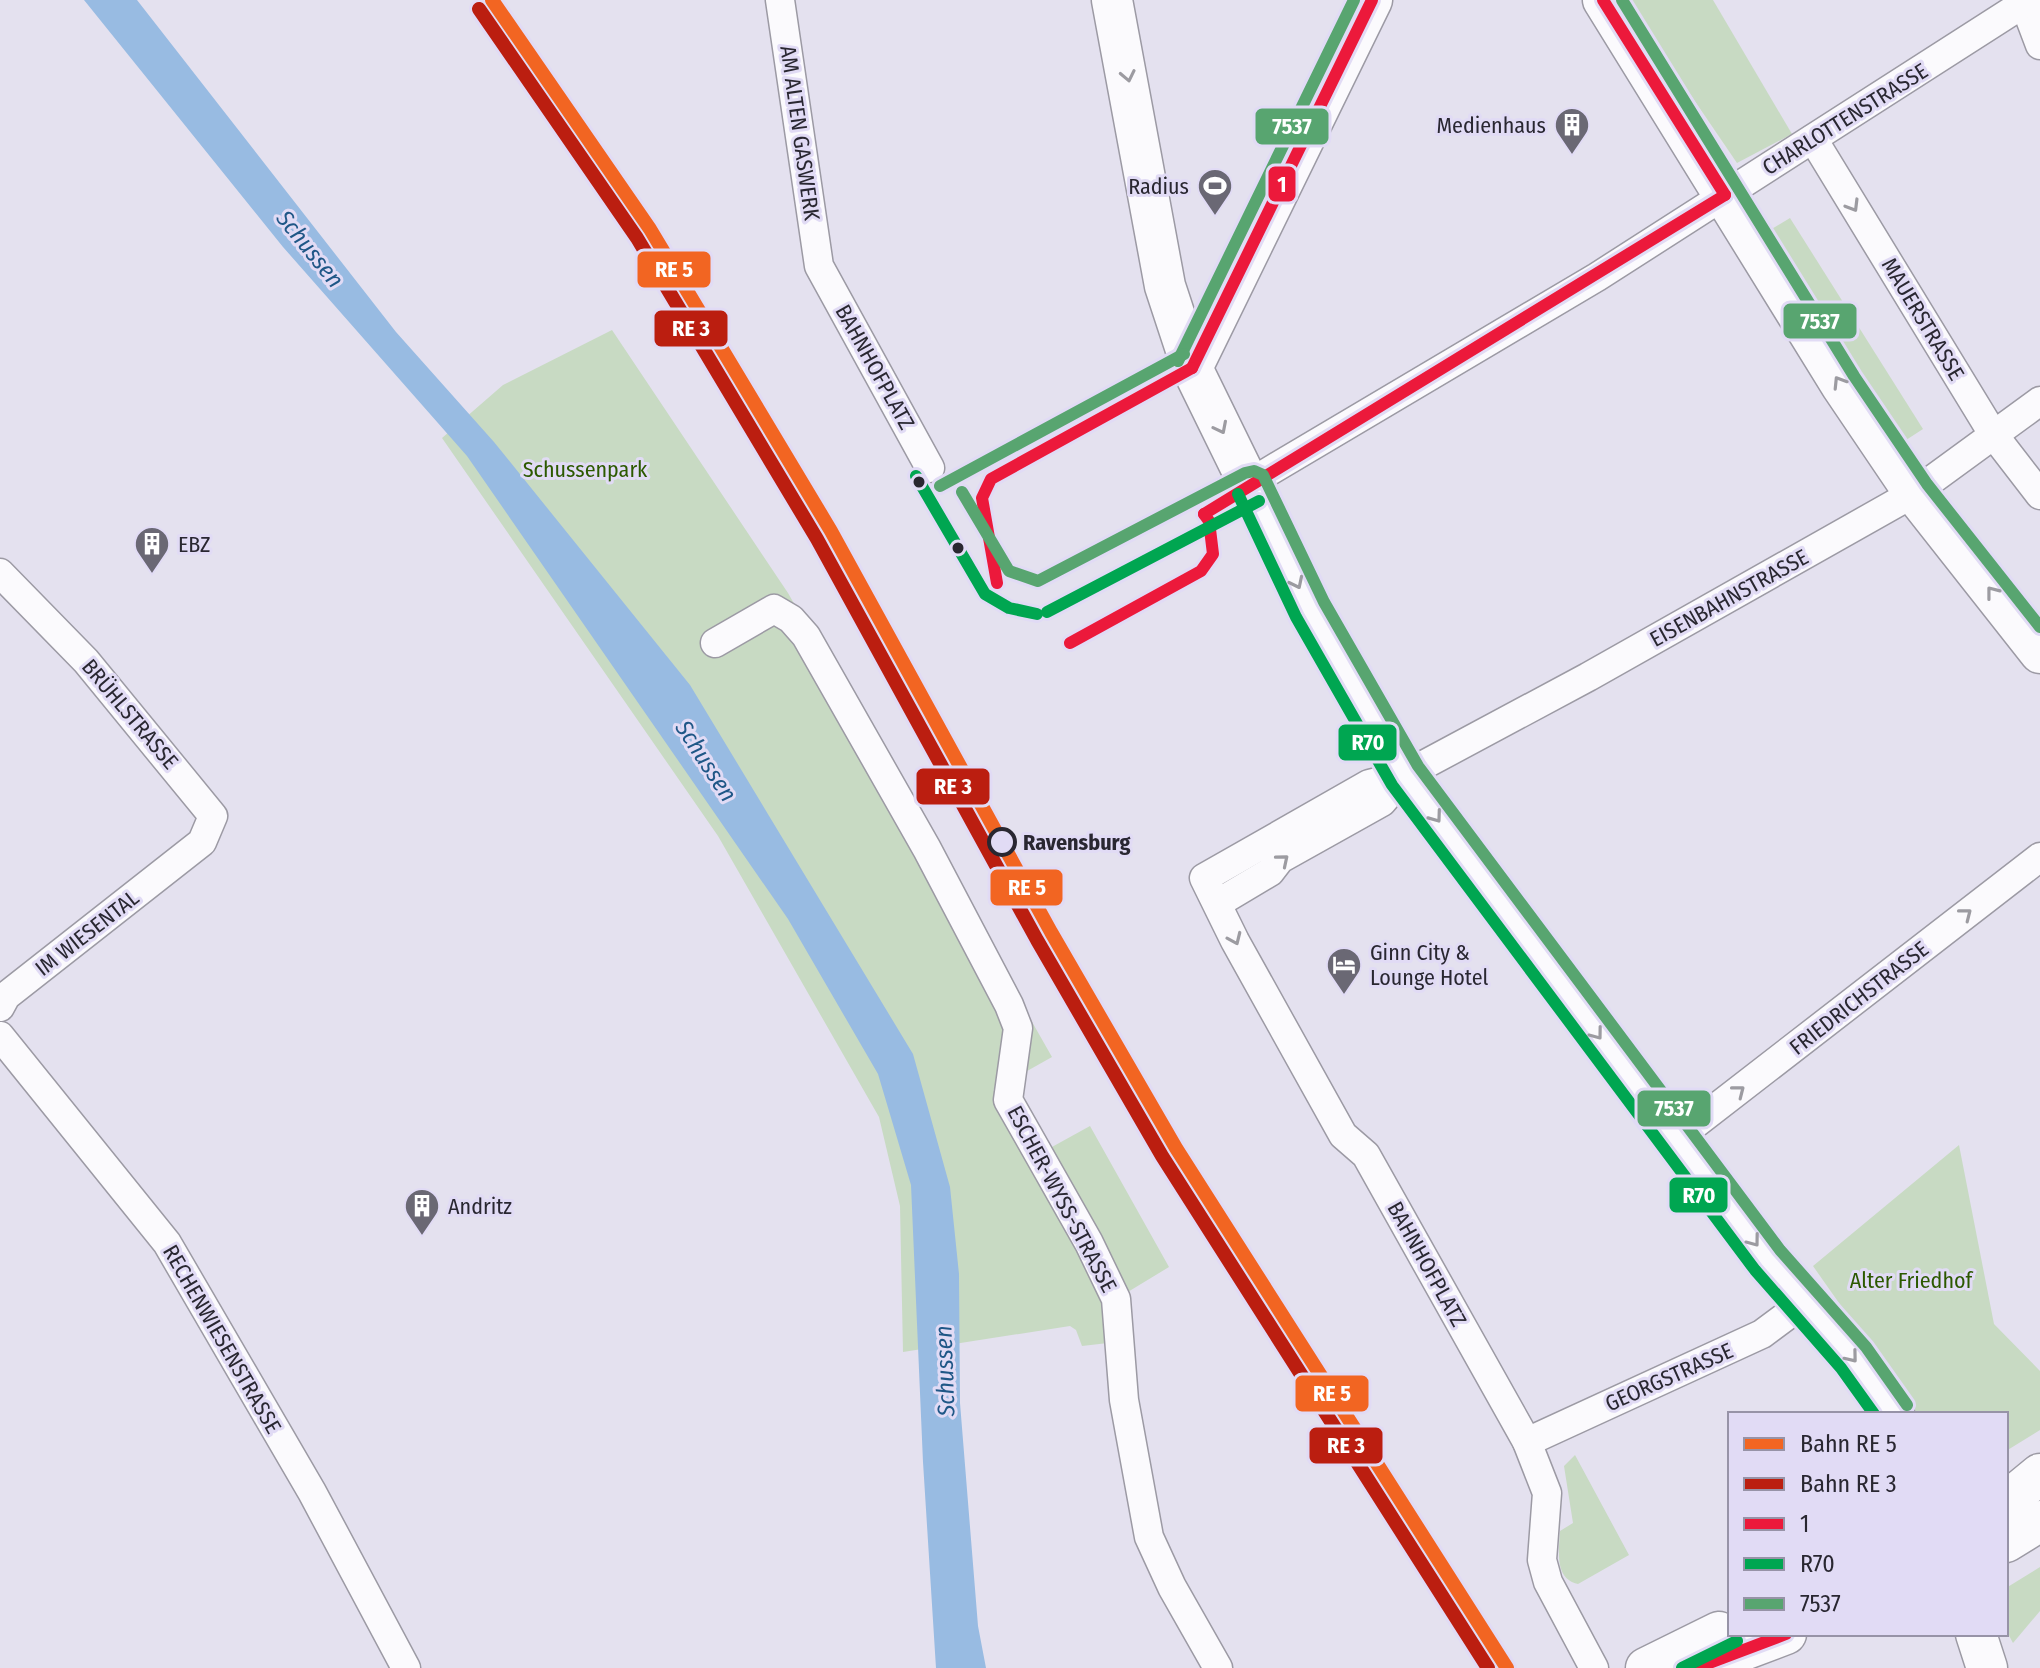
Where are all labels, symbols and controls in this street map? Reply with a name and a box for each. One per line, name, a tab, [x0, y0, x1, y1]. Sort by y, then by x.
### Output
street label: AM ALTEN GASWERK	[774, 44, 826, 222]
street label: CHARLOTTENSTRASSE	[1757, 57, 1933, 181]
one-way arrow	[1118, 70, 1135, 83]
building icon: Medienhaus	[1553, 106, 1591, 156]
line badge: 7537	[1254, 107, 1330, 146]
place label: Medienhaus	[1436, 112, 1546, 139]
text: 7537	[1272, 113, 1312, 140]
line badge: 1	[1267, 165, 1297, 203]
sports icon: Radius	[1196, 167, 1234, 217]
text: 1	[1277, 171, 1287, 198]
place label: Radius	[1128, 173, 1189, 200]
one-way arrow	[1844, 197, 1859, 212]
water label: Schussen	[270, 204, 349, 293]
line badge: RE 5	[636, 250, 712, 289]
street label: MAUERSTRASSE	[1876, 253, 1970, 385]
text: RE 5	[655, 256, 693, 283]
street label: BAHNHOFPLATZ	[830, 300, 920, 434]
line badge: 7537	[1782, 302, 1858, 340]
text: 7537	[1800, 308, 1840, 335]
line badge: RE 3	[653, 309, 729, 348]
text: RE 3	[672, 315, 710, 342]
one-way arrow	[1833, 376, 1848, 390]
one-way arrow	[1211, 420, 1227, 434]
park label: Schussenpark	[523, 456, 648, 483]
unlabelled marker	[911, 474, 927, 490]
building icon: EBZ	[133, 525, 171, 575]
place label: EBZ	[178, 531, 210, 558]
unlabelled marker	[950, 540, 966, 556]
street label: EISENBAHNSTRASSE	[1645, 543, 1813, 653]
one-way arrow	[1287, 574, 1303, 589]
one-way arrow	[1987, 587, 2002, 601]
street label: BRÜHLSTRASSE	[76, 653, 184, 775]
water label: Schussen	[669, 714, 743, 807]
line badge: R70	[1337, 723, 1398, 762]
text: R70	[1351, 729, 1385, 756]
line badge: RE 3	[915, 767, 991, 806]
text: RE 3	[934, 773, 972, 800]
one-way arrow	[1426, 808, 1441, 823]
marker: Ravensburg	[988, 828, 1016, 856]
place label: Ravensburg	[1023, 829, 1130, 856]
one-way arrow	[1274, 856, 1289, 870]
line badge: RE 5	[989, 868, 1064, 907]
text: RE 5	[1008, 874, 1046, 901]
street label: IM WIESENTAL	[30, 884, 144, 982]
one-way arrow	[1957, 909, 1972, 923]
one-way arrow	[1225, 931, 1241, 945]
street label: FRIEDRICHSTRASSE	[1784, 935, 1934, 1061]
place label: Ginn City & Lounge Hotel	[1370, 939, 1489, 991]
hotel icon: Ginn City & Lounge Hotel	[1325, 946, 1363, 996]
one-way arrow	[1588, 1025, 1602, 1040]
one-way arrow	[1730, 1086, 1744, 1101]
line badge: 7537	[1636, 1089, 1712, 1128]
text: 7537	[1654, 1095, 1694, 1122]
street label: ESCHER-WYSS-STRASSE	[1001, 1101, 1123, 1297]
line badge: R70	[1668, 1176, 1729, 1214]
text: R70	[1682, 1182, 1716, 1209]
building icon: Andritz	[403, 1187, 441, 1237]
place label: Andritz	[448, 1193, 512, 1220]
street label: BAHNHOFPLATZ	[1382, 1197, 1472, 1331]
one-way arrow	[1744, 1232, 1758, 1247]
street label: RECHENWIESENSTRASSE	[157, 1240, 287, 1438]
park label: Alter Friedhof	[1850, 1267, 1974, 1294]
water label: Schussen	[929, 1325, 961, 1418]
street label: GEORGSTRASSE	[1601, 1337, 1737, 1417]
one-way arrow	[1842, 1347, 1856, 1362]
line badge: RE 5	[1294, 1374, 1370, 1413]
text: RE 5	[1313, 1380, 1351, 1407]
legend	[1728, 1412, 2008, 1636]
line badge: RE 3	[1308, 1426, 1384, 1465]
text: Bahn RE 5	[1800, 1430, 1897, 1458]
text: RE 3	[1327, 1432, 1365, 1459]
text: Bahn RE 3	[1800, 1470, 1897, 1498]
text: 1	[1800, 1510, 1809, 1538]
text: R70	[1800, 1550, 1835, 1578]
text: 7537	[1800, 1590, 1841, 1618]

